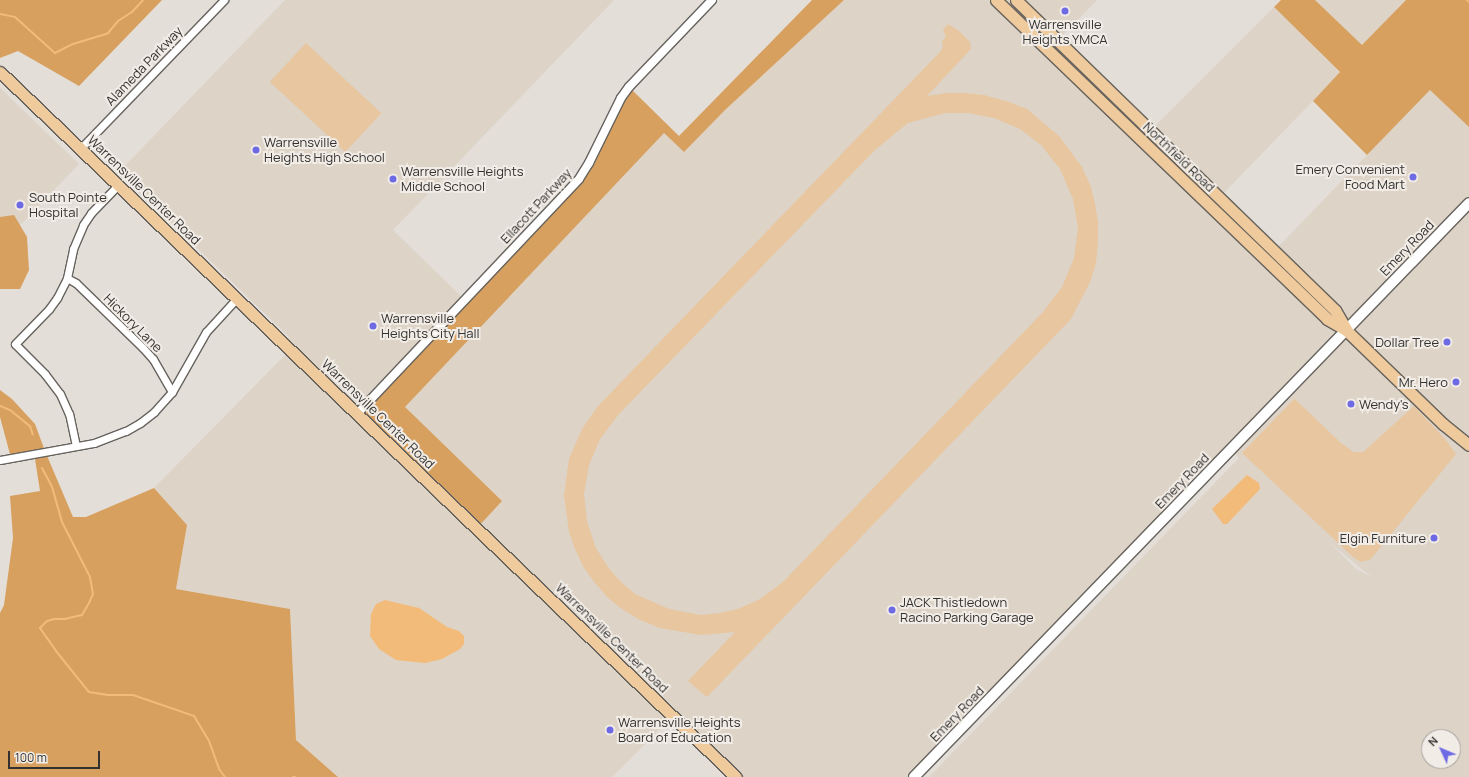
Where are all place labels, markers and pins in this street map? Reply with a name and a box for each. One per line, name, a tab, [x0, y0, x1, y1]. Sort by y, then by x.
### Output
marker: Warrensville Heights YMCA	[1060, 6, 1070, 16]
place label: Warrensville Heights YMCA	[1022, 17, 1108, 48]
place label: Warrensville Heights High School	[264, 135, 385, 166]
marker: Warrensville Heights High School	[251, 145, 261, 155]
place label: Emery Convenient Food Mart	[1295, 162, 1405, 193]
place label: Warrensville Heights Middle School	[401, 164, 524, 195]
marker: Emery Convenient Food Mart	[1408, 172, 1418, 182]
marker: Warrensville Heights Middle School	[388, 174, 398, 184]
place label: South Pointe Hospital	[29, 190, 107, 221]
marker: South Pointe Hospital	[14, 199, 26, 211]
place label: Warrensville Heights City Hall	[381, 311, 480, 342]
marker: Warrensville Heights City Hall	[368, 321, 378, 331]
place label: Dollar Tree	[1375, 334, 1439, 350]
marker: Dollar Tree	[1442, 337, 1452, 347]
place label: Mr. Hero	[1399, 374, 1448, 390]
marker: Mr. Hero	[1451, 377, 1461, 387]
place label: Wendy's	[1359, 396, 1409, 412]
marker: Wendy's	[1346, 399, 1356, 409]
place label: Elgin Furniture	[1340, 530, 1426, 546]
marker: Elgin Furniture	[1429, 533, 1439, 543]
place label: JACK Thistledown Racino Parking Garage	[900, 595, 1034, 626]
marker: JACK Thistledown Racino Parking Garage	[887, 605, 897, 615]
place label: Warrensville Heights Board of Education	[618, 715, 741, 746]
marker: Warrensville Heights Board of Education	[605, 725, 615, 735]

